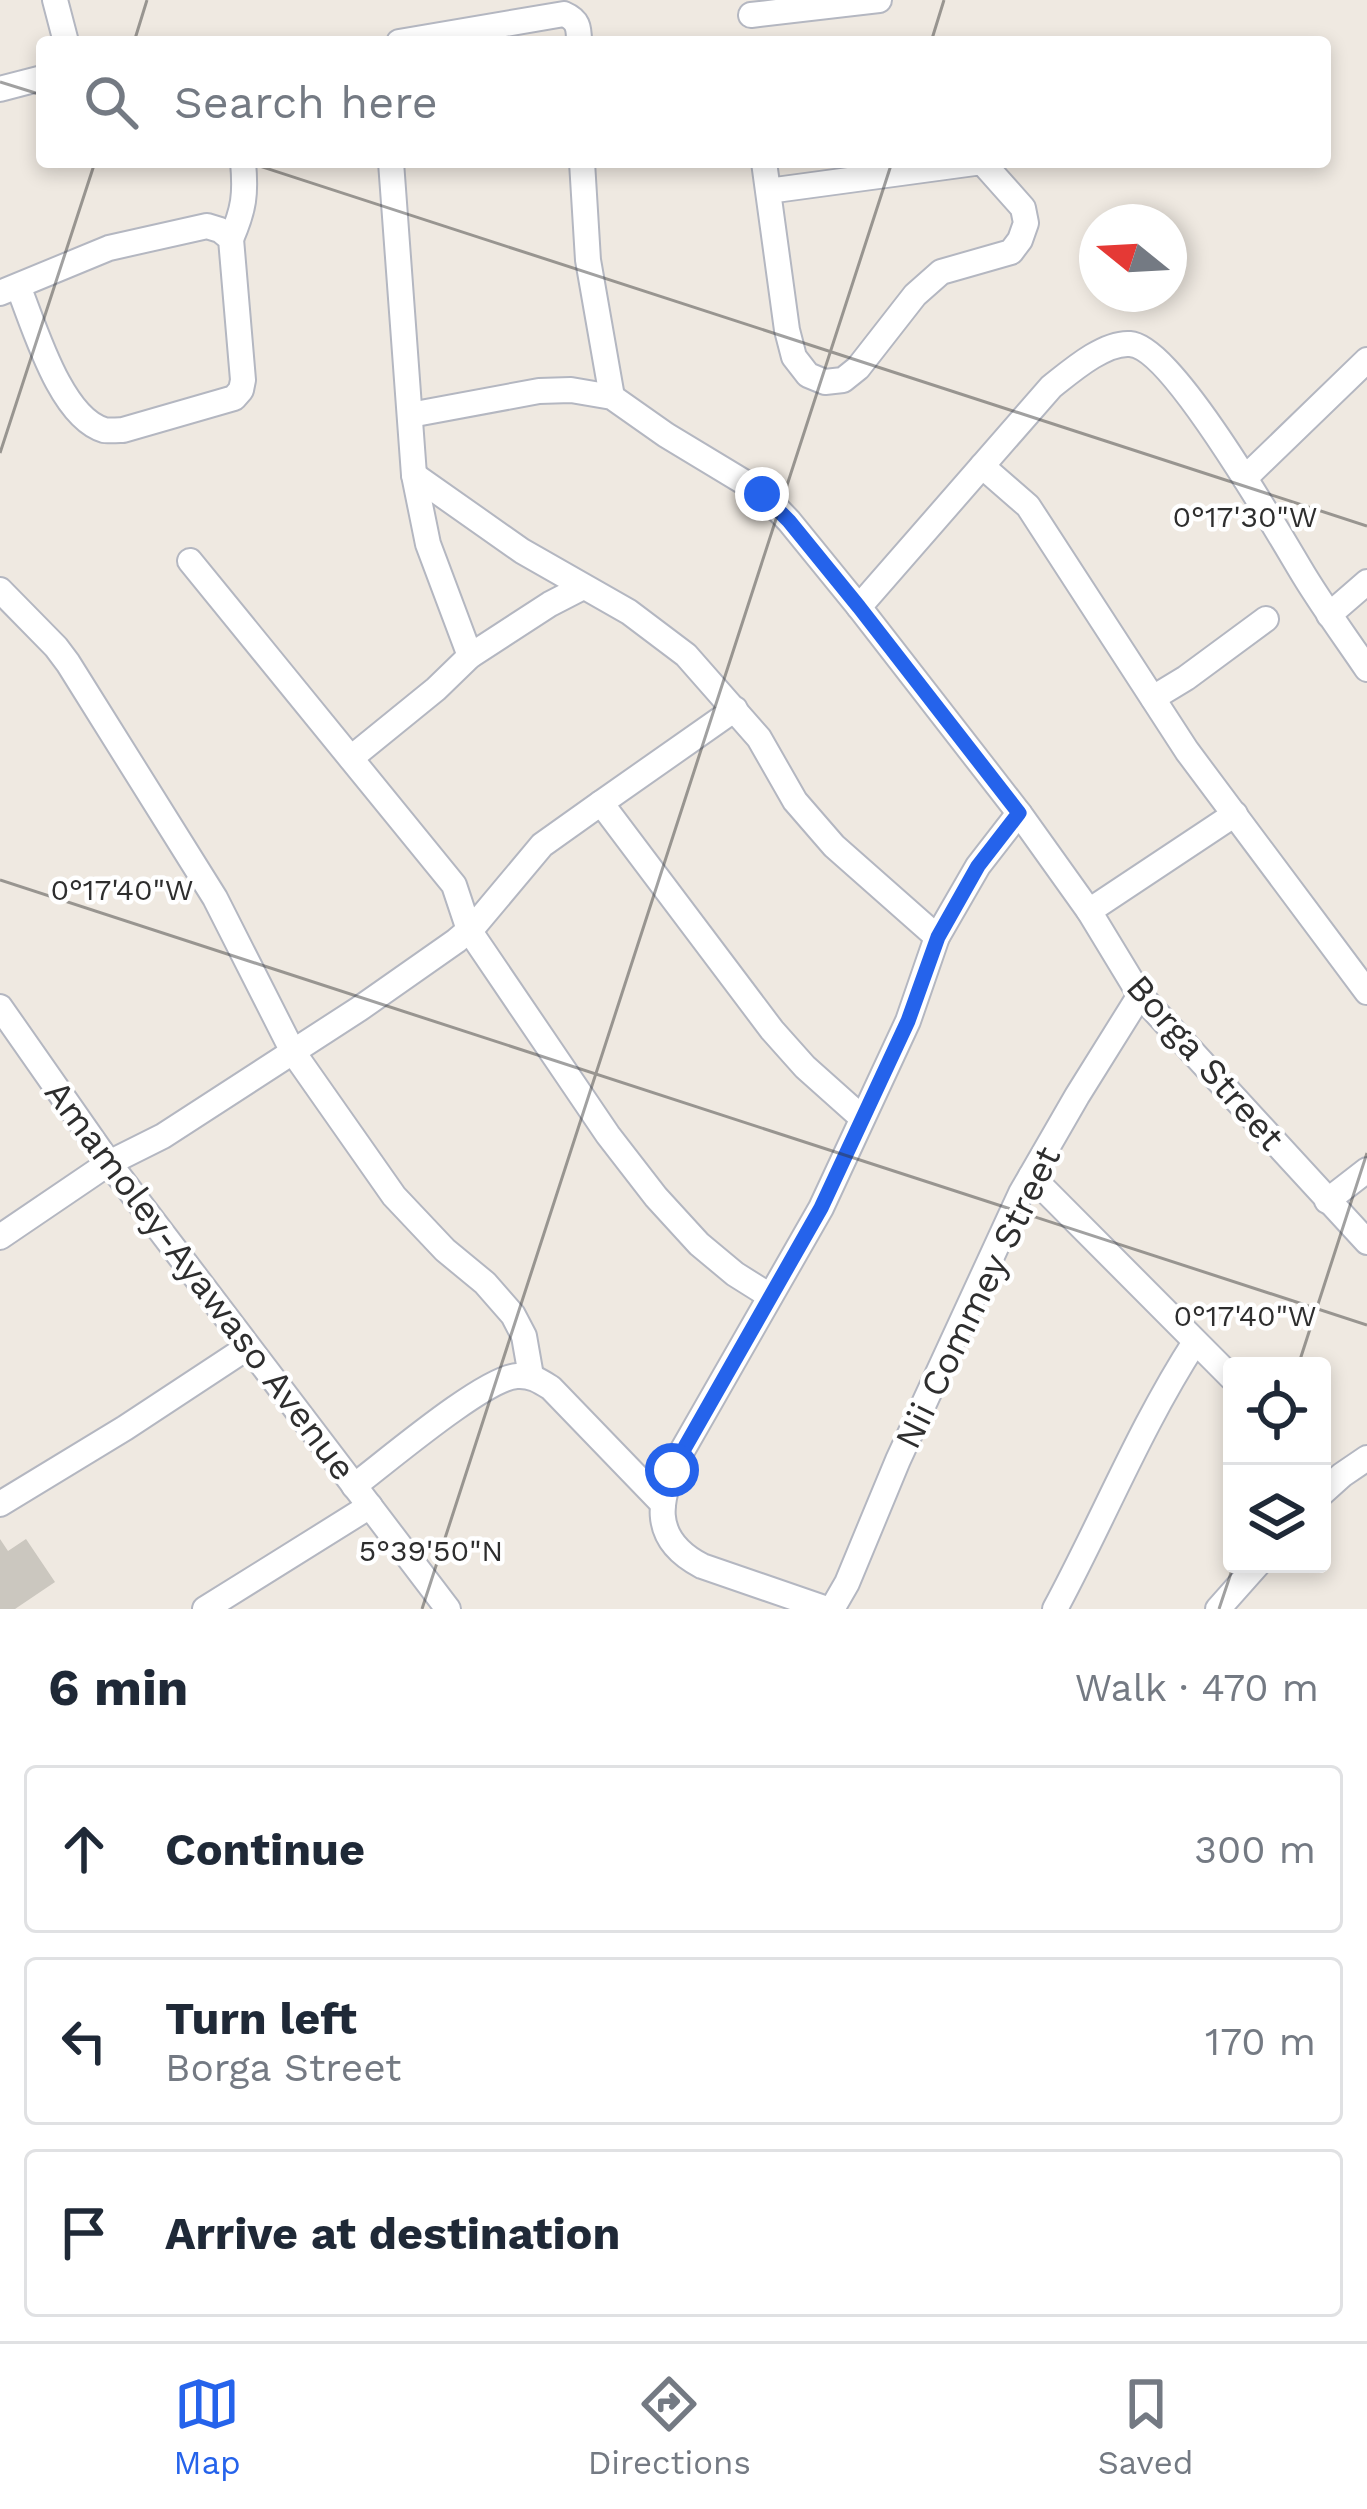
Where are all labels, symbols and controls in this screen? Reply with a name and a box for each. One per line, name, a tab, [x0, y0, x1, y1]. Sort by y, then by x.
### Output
search box	[36, 36, 1331, 168]
icon: search	[78, 69, 144, 135]
text: Search here	[174, 76, 438, 129]
north arrow	[1079, 204, 1187, 312]
route end	[735, 467, 789, 521]
text: 0°17'30"W	[1172, 499, 1318, 534]
text: 0°17'40"W	[50, 872, 194, 907]
street label: Borga Street	[1118, 967, 1293, 1159]
street label: Amamoley-Ayawaso Avenue	[36, 1072, 364, 1489]
street label: Nii Commey Street	[886, 1139, 1069, 1455]
text: 0°17'40"W	[1173, 1298, 1317, 1333]
map controls	[1223, 1357, 1331, 1573]
button: locate	[1223, 1357, 1331, 1465]
route start	[645, 1443, 699, 1497]
button: layers	[1223, 1465, 1331, 1573]
text: 5°39'50"N	[359, 1533, 503, 1568]
text: 6 min	[48, 1658, 188, 1717]
text: Walk · 470 m	[1075, 1665, 1319, 1710]
icon: ahead	[51, 1816, 117, 1882]
text: Continue	[165, 1823, 365, 1876]
text: 300 m	[1194, 1827, 1316, 1872]
text: Turn left	[165, 1992, 357, 2045]
icon: left	[51, 2008, 117, 2074]
text: 170 m	[1205, 2019, 1316, 2064]
text: Borga Street	[165, 2045, 401, 2090]
icon: arrive	[51, 2200, 117, 2266]
text: Arrive at destination	[165, 2207, 620, 2260]
tab: Map	[173, 2371, 241, 2482]
tab: Directions	[588, 2371, 751, 2482]
tab: Saved	[1098, 2371, 1194, 2482]

